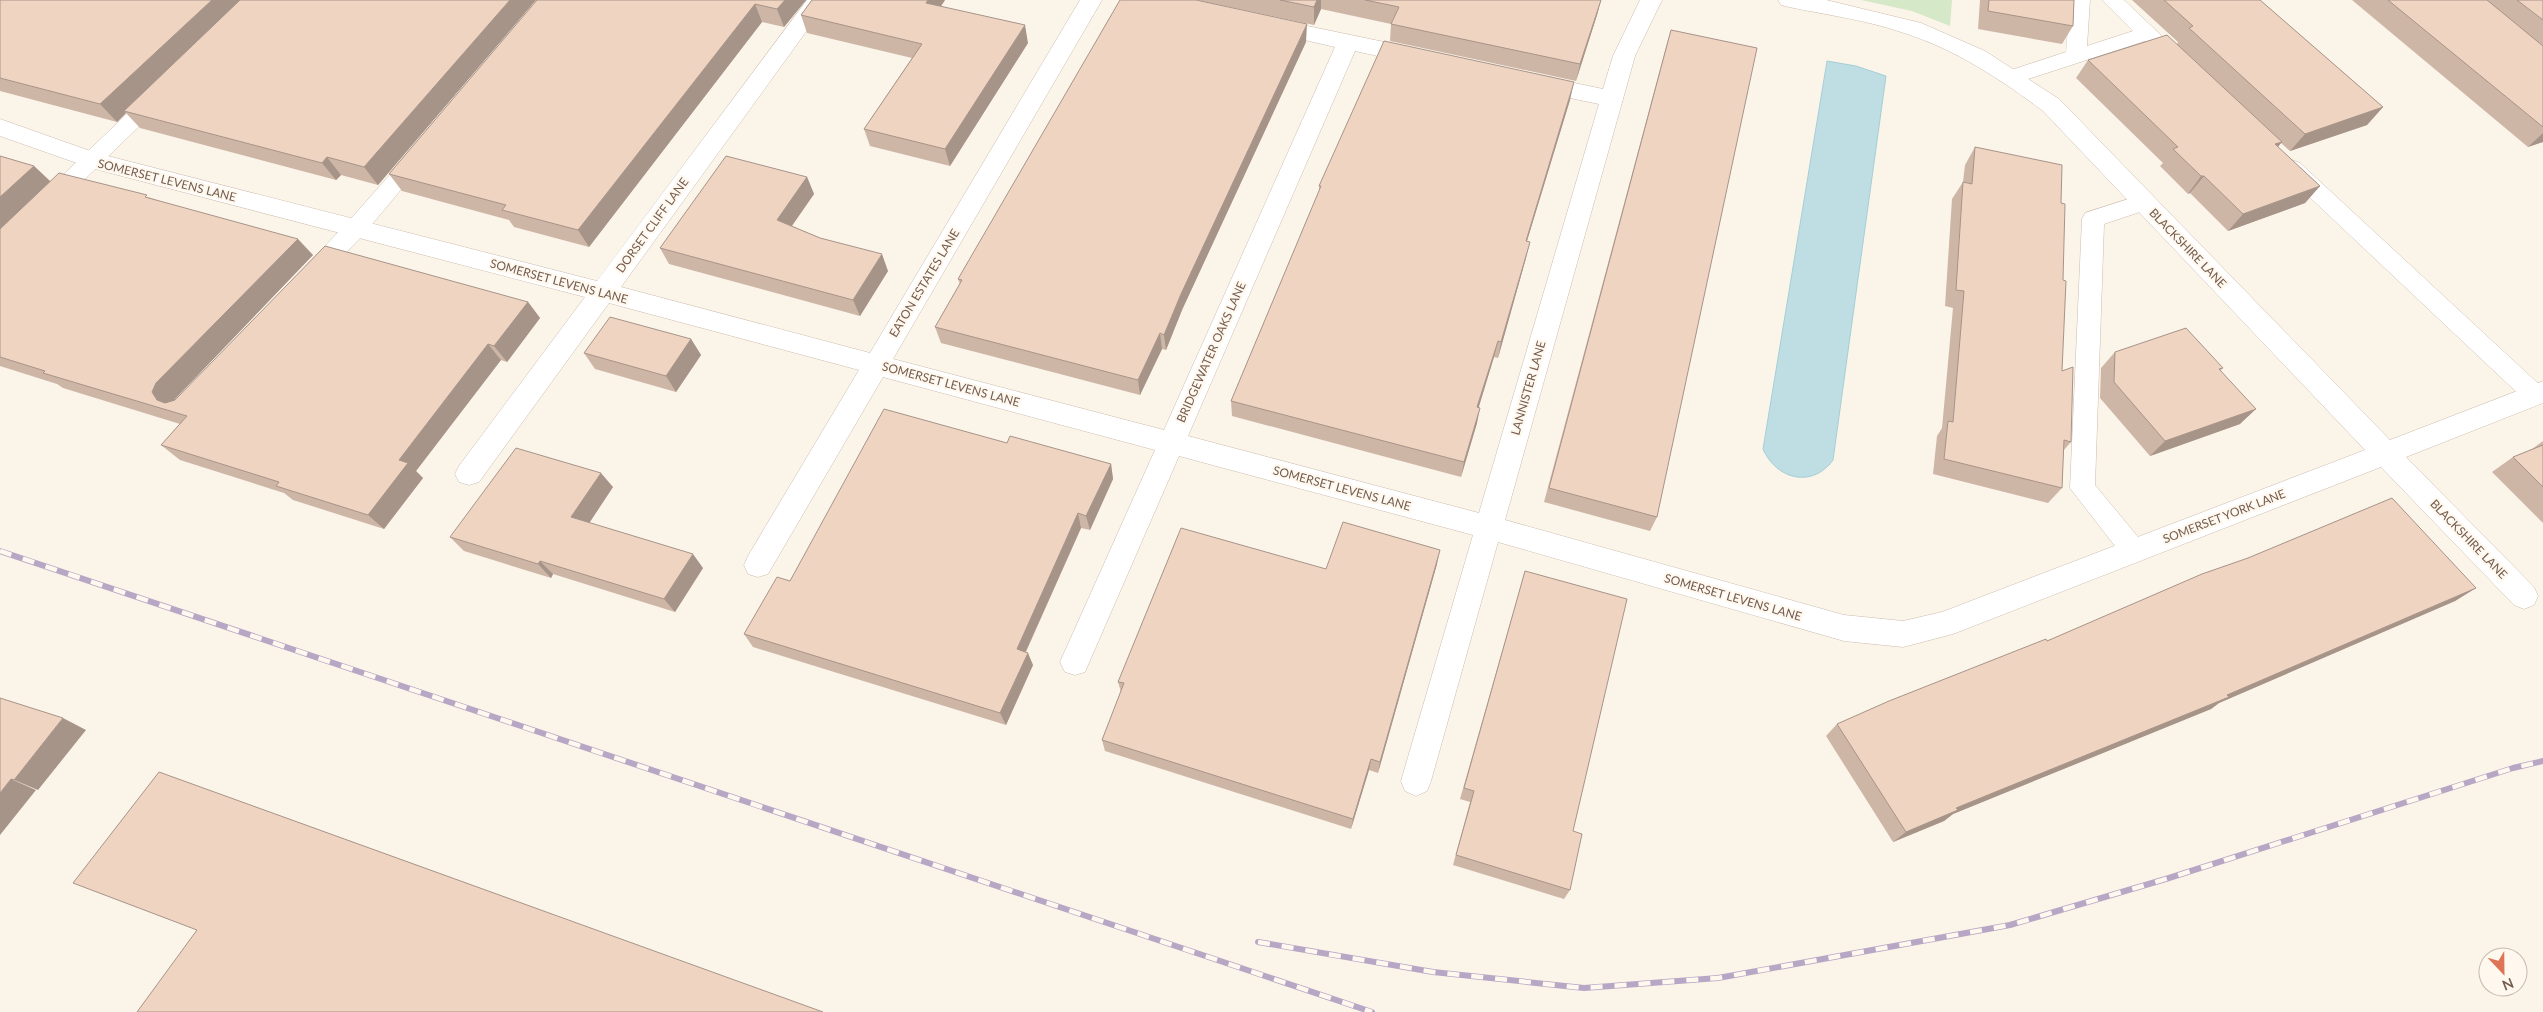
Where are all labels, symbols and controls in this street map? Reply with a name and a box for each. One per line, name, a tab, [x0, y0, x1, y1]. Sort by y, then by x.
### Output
street label: SOMERSET LEVENS LANE	[96, 156, 238, 204]
street label: DORSET CLIFF LANE	[612, 175, 692, 275]
street label: BLACKSHIRE LANE	[2146, 205, 2230, 291]
street label: EATON ESTATES LANE	[886, 226, 962, 340]
street label: SOMERSET LEVENS LANE	[488, 255, 630, 307]
street label: BRIDGEWATER OAKS LANE	[1173, 279, 1249, 425]
street label: LANNISTER LANE	[1507, 339, 1549, 437]
street label: SOMERSET LEVENS LANE	[880, 358, 1022, 410]
street label: SOMERSET LEVENS LANE	[1271, 462, 1413, 514]
street label: SOMERSET YORK LANE	[2161, 486, 2287, 546]
street label: BLACKSHIRE LANE	[2427, 496, 2511, 582]
street label: SOMERSET LEVENS LANE	[1663, 570, 1803, 624]
north arrow	[2478, 947, 2528, 997]
text: N	[2500, 975, 2516, 994]

